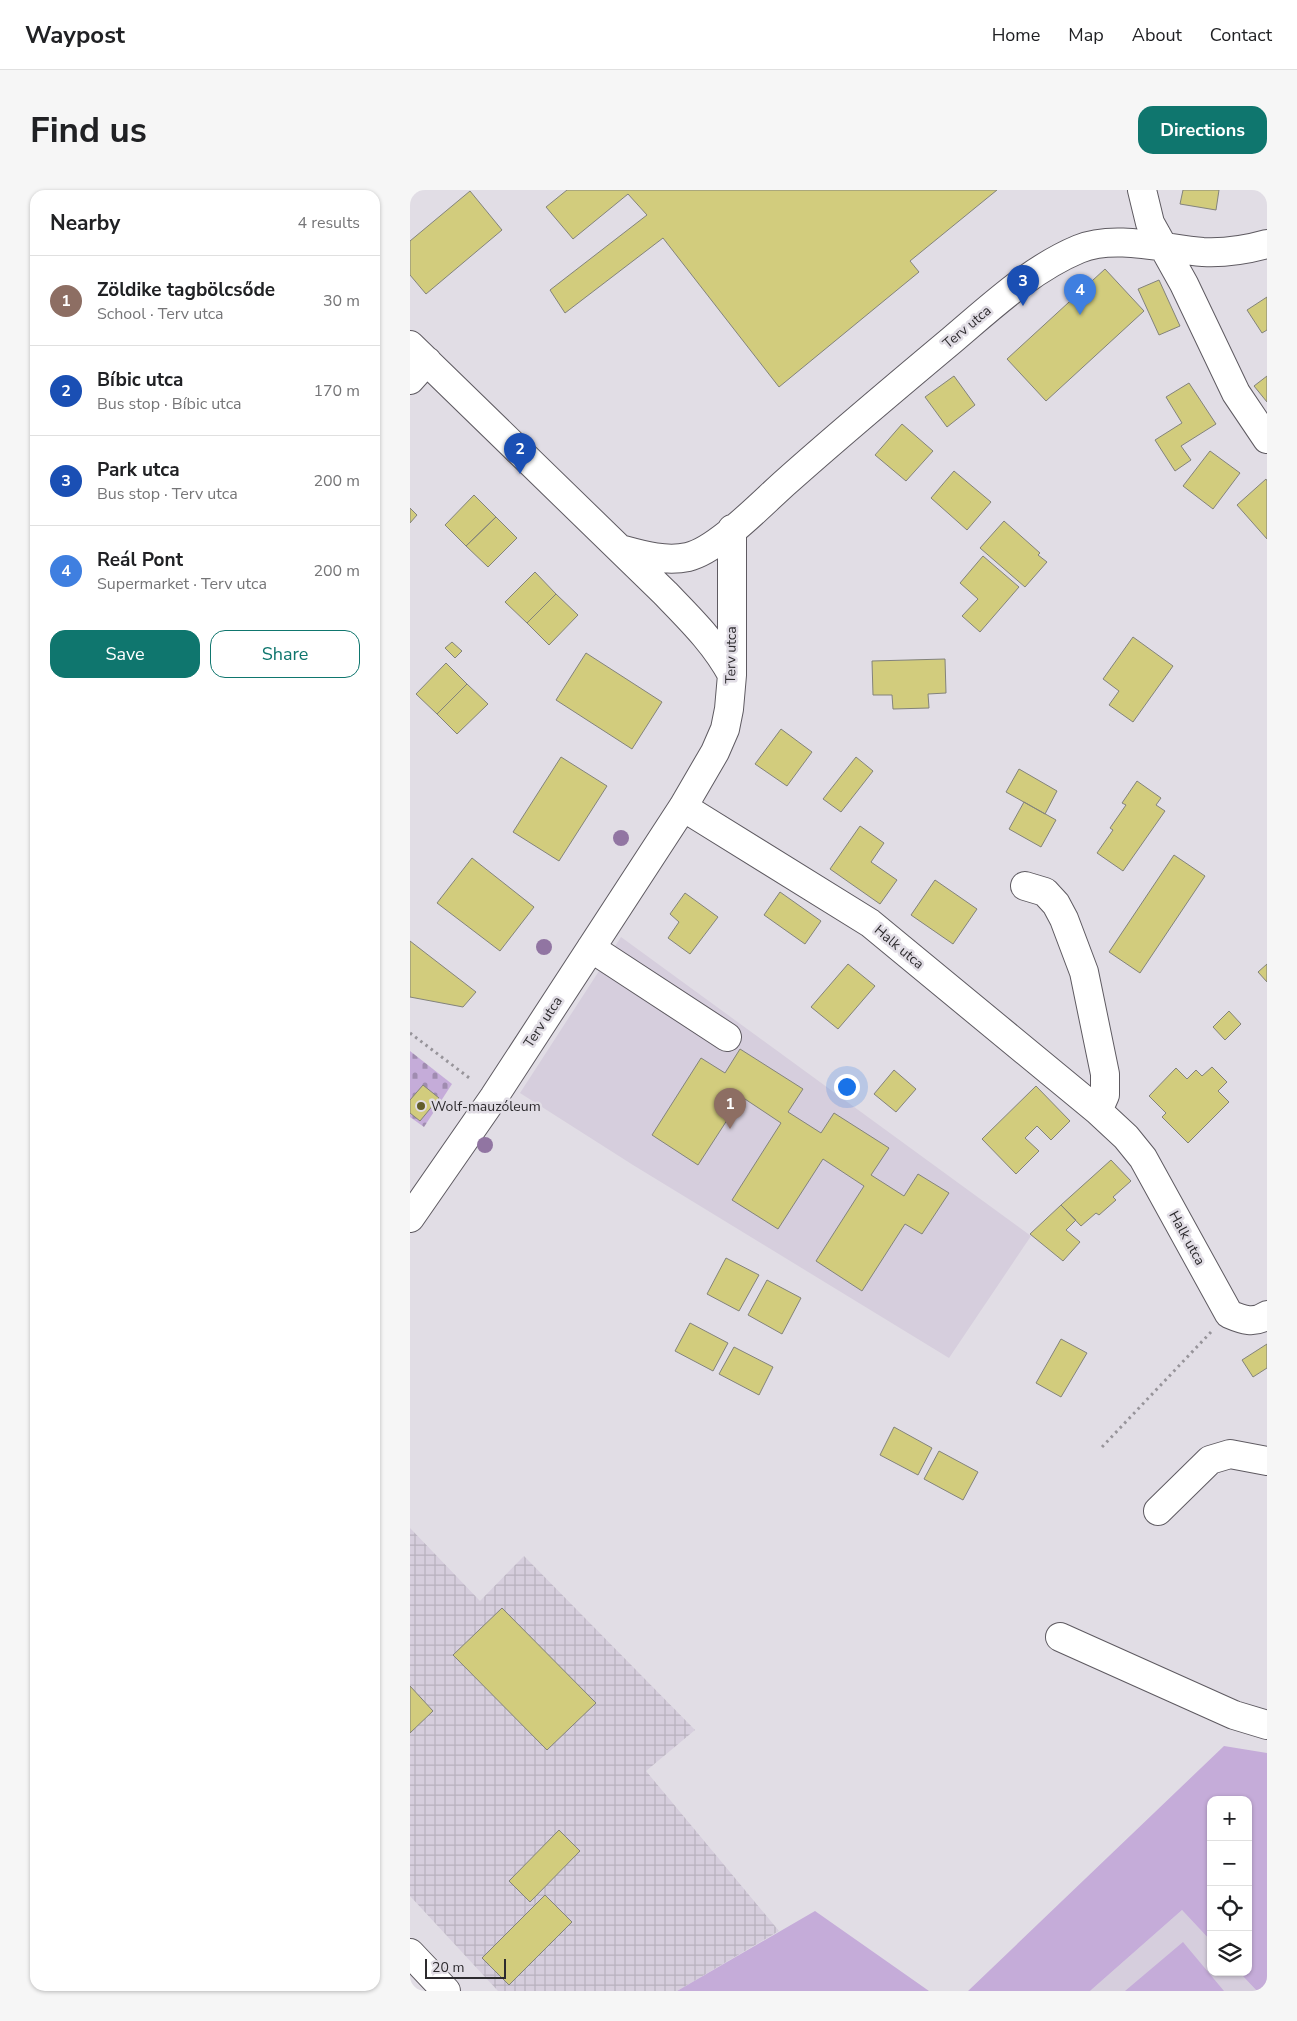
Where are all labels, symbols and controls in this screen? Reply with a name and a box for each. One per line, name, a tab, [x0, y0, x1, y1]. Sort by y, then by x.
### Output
text: Waypost	[25, 19, 125, 51]
text: Home	[992, 23, 1040, 47]
text: Map	[1068, 23, 1104, 47]
text: About	[1132, 23, 1182, 47]
text: Contact	[1210, 23, 1272, 47]
button: Directions	[1138, 106, 1267, 154]
text: Find us	[30, 107, 147, 154]
text: Nearby	[50, 209, 120, 237]
text: 4 results	[298, 212, 360, 234]
pin: 3	[1007, 265, 1039, 306]
pin: 4	[1064, 274, 1096, 315]
text: Zöldike tagbölcsőde	[97, 277, 275, 303]
text: 1	[61, 290, 71, 312]
text: 30 m	[323, 290, 360, 312]
street label: Terv utca	[939, 301, 995, 353]
text: School · Terv utca	[97, 303, 224, 325]
text: Bíbic utca	[97, 367, 183, 393]
text: 2	[61, 380, 71, 402]
text: 170 m	[313, 380, 360, 402]
text: Bus stop · Bíbic utca	[97, 393, 241, 415]
pin: 2	[504, 433, 536, 474]
text: Park utca	[97, 457, 180, 483]
text: 3	[61, 470, 71, 492]
text: 200 m	[313, 470, 360, 492]
text: Bus stop · Terv utca	[97, 483, 238, 505]
text: Reál Pont	[97, 547, 183, 573]
text: 4	[61, 560, 71, 582]
text: 200 m	[313, 560, 360, 582]
text: Supermarket · Terv utca	[97, 573, 267, 595]
street label: Terv utca	[721, 626, 741, 684]
button: Save	[50, 630, 200, 678]
button: Share	[210, 630, 360, 678]
street label: Halk utca	[870, 921, 928, 973]
street label: Terv utca	[519, 993, 567, 1051]
your location	[834, 1074, 860, 1100]
pin: 1	[714, 1088, 746, 1129]
place label: Wolf-mauzóleum	[431, 1097, 541, 1116]
marker: Wolf-mauzóleum	[415, 1100, 427, 1112]
street label: Halk utca	[1164, 1207, 1210, 1269]
map controls	[1207, 1796, 1252, 1976]
button: +	[1207, 1796, 1252, 1841]
button: −	[1207, 1841, 1252, 1886]
button: locate	[1207, 1886, 1252, 1931]
button: layers	[1207, 1931, 1252, 1976]
scale bar	[425, 1956, 506, 1979]
text: 20 m	[432, 1958, 464, 1977]

